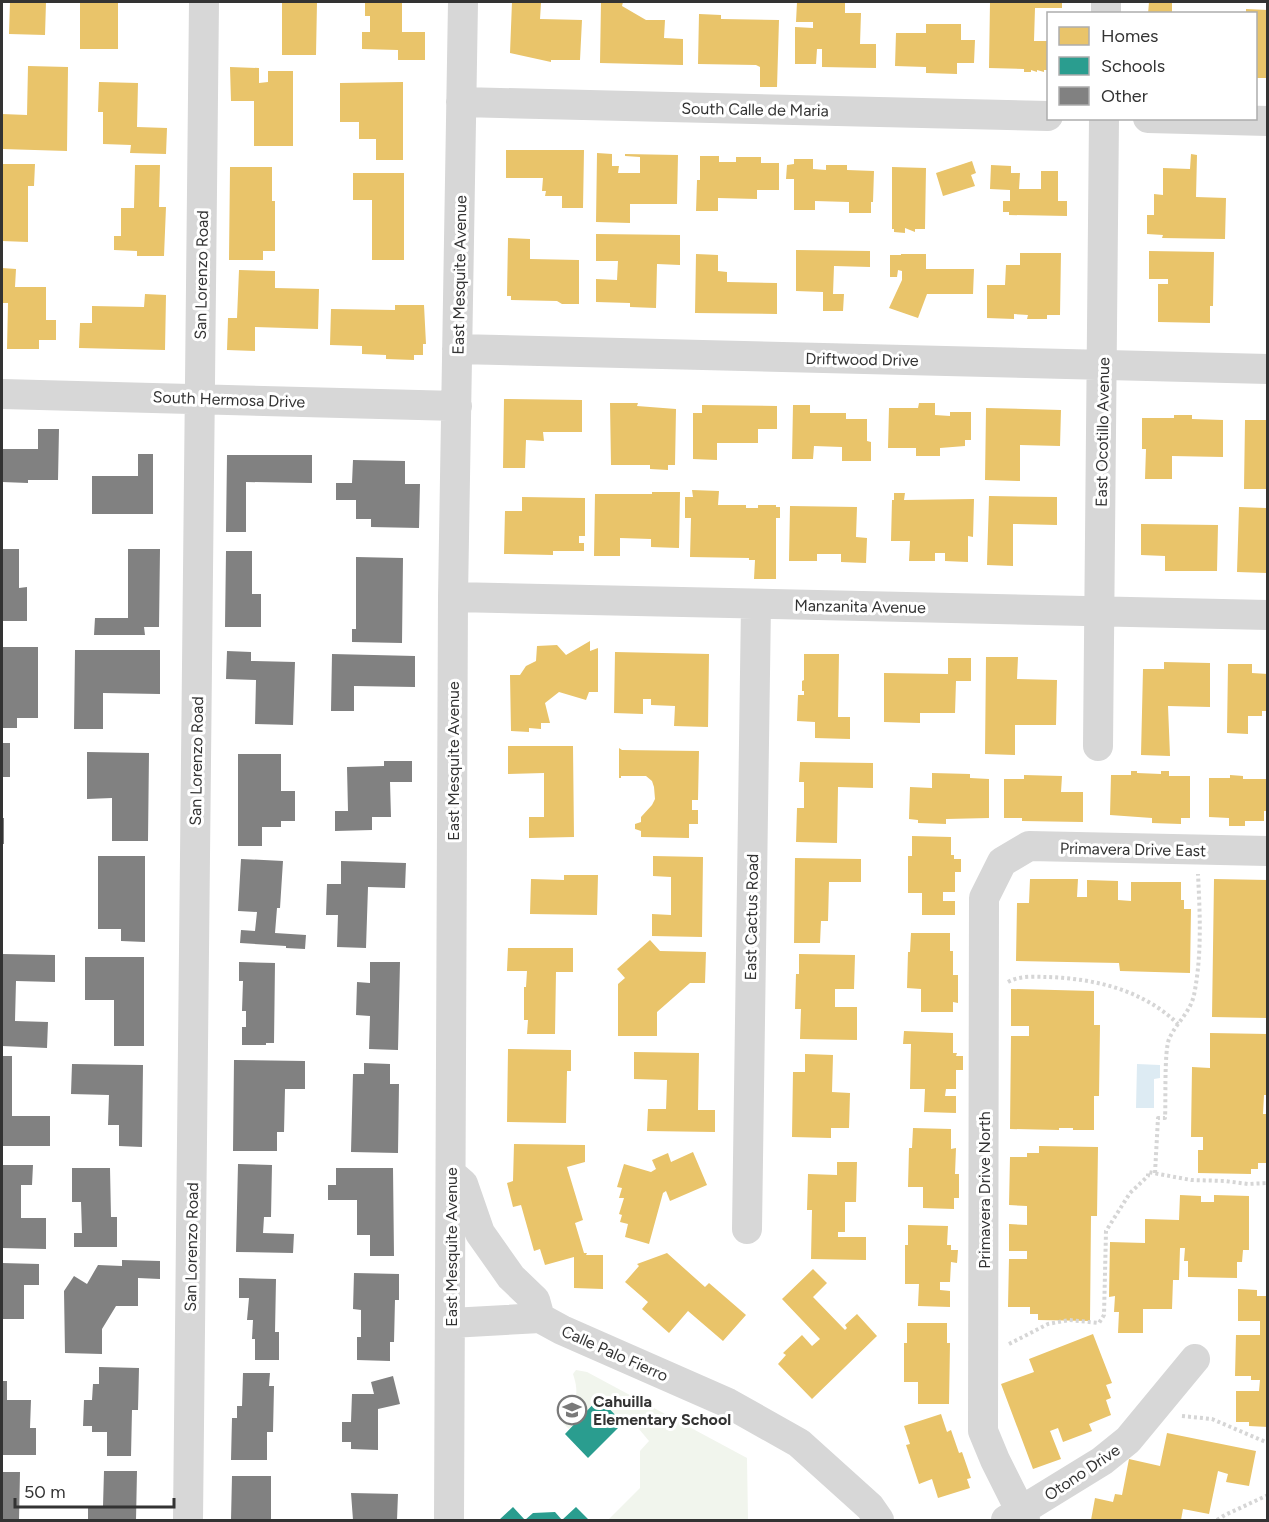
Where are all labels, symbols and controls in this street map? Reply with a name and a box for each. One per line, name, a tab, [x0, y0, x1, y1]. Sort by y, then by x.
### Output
legend	[1047, 12, 1257, 120]
text: Homes	[1101, 25, 1159, 47]
text: Schools	[1101, 55, 1165, 77]
text: Other	[1101, 85, 1148, 107]
street label: South Calle de Maria	[681, 99, 829, 120]
street label: East Mesquite Avenue	[449, 195, 470, 355]
street label: San Lorenzo Road	[191, 210, 212, 340]
street label: Driftwood Drive	[805, 349, 919, 370]
street label: East Ocotillo Avenue	[1092, 357, 1113, 507]
street label: South Hermosa Drive	[152, 387, 306, 412]
street label: Manzanita Avenue	[794, 596, 926, 617]
street label: East Mesquite Avenue	[444, 681, 463, 841]
street label: San Lorenzo Road	[186, 696, 207, 826]
street label: Primavera Drive East	[1060, 839, 1206, 860]
street label: East Cactus Road	[741, 854, 762, 981]
street label: Primavera Drive North	[975, 1111, 994, 1269]
street label: East Mesquite Avenue	[442, 1167, 461, 1327]
street label: San Lorenzo Road	[181, 1182, 202, 1312]
street label: Calle Palo Fierro	[559, 1321, 671, 1385]
place label: Cahuilla Elementary School	[593, 1392, 731, 1429]
school or university icon: Cahuilla Elementary School	[556, 1394, 588, 1426]
street label: Otono Drive	[1041, 1440, 1124, 1505]
scale bar	[15, 1471, 174, 1509]
text: 50 m	[24, 1481, 66, 1503]

